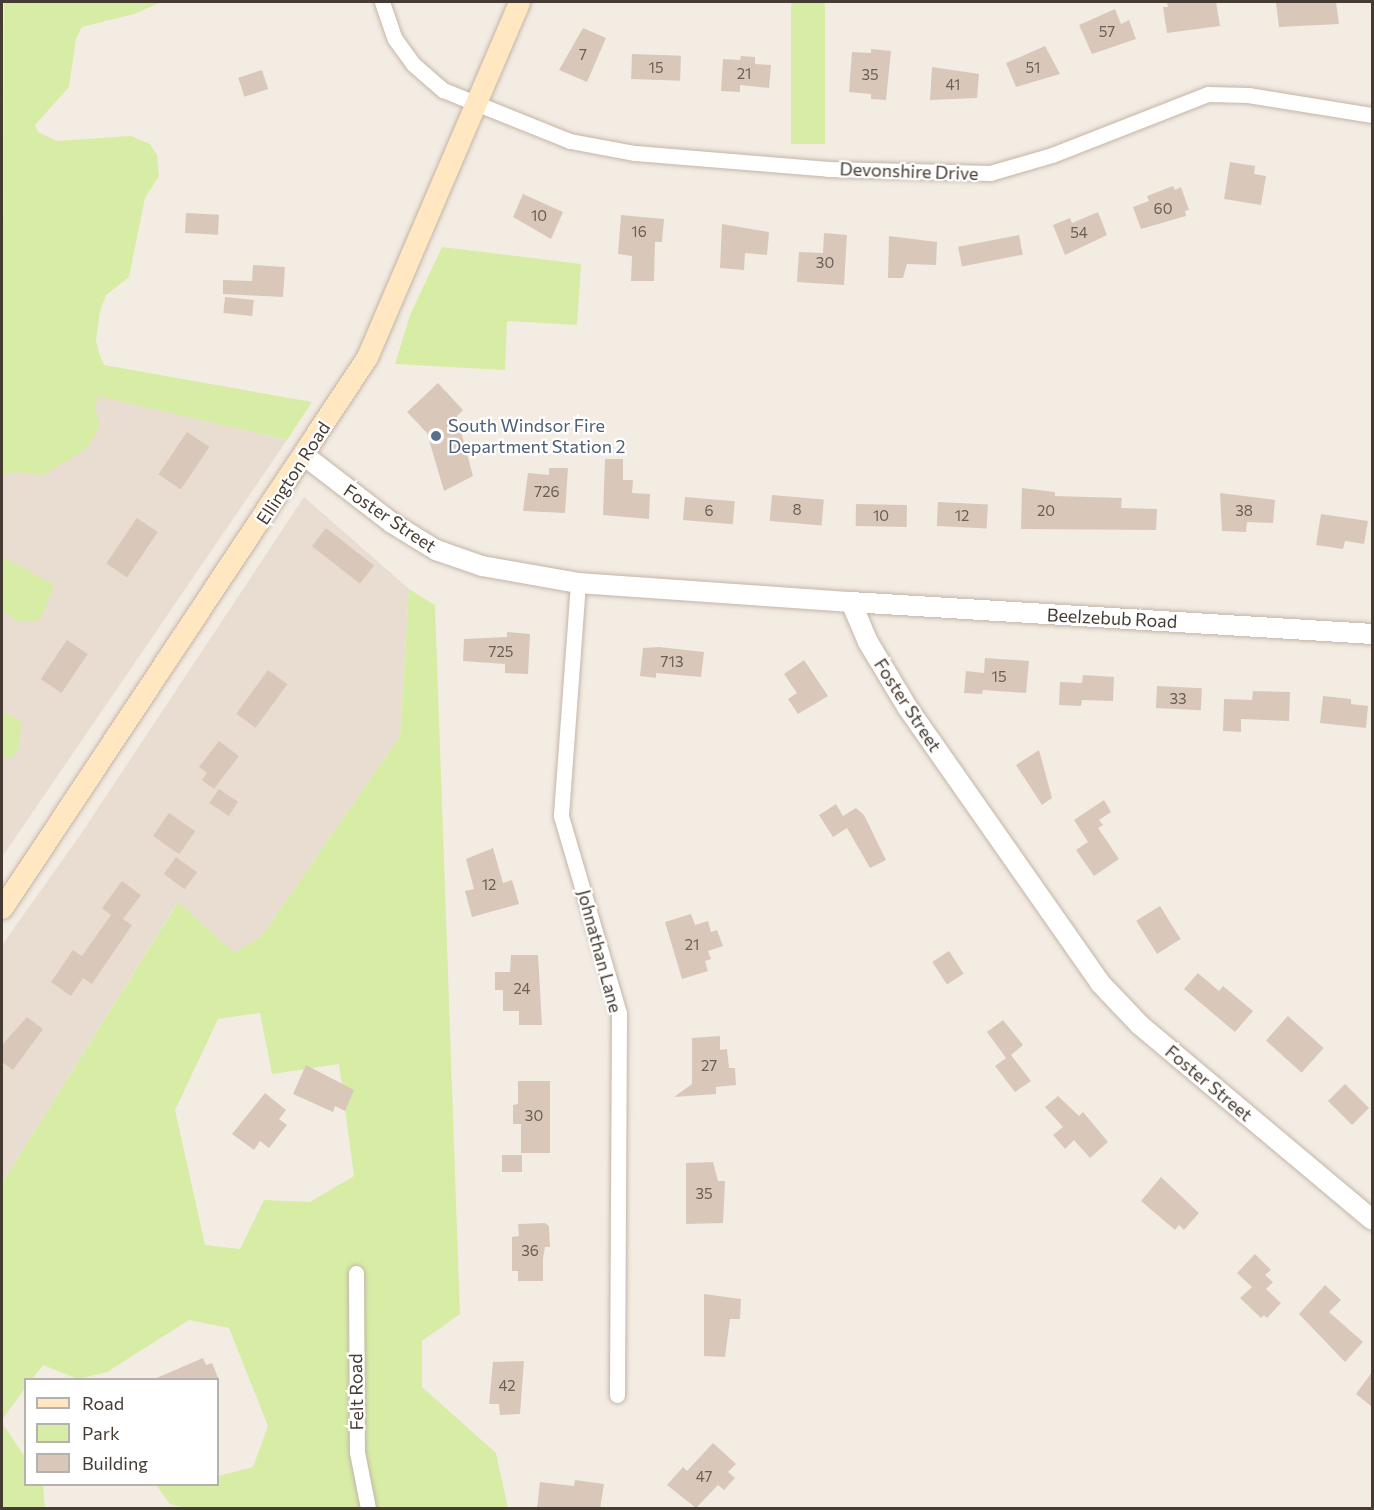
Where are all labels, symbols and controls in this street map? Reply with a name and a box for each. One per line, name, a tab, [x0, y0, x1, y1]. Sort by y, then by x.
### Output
house number: 57	[1099, 23, 1115, 41]
house number: 7	[579, 46, 587, 64]
house number: 15	[648, 59, 664, 77]
house number: 51	[1025, 59, 1041, 77]
house number: 21	[737, 65, 751, 83]
house number: 35	[861, 66, 879, 84]
house number: 41	[946, 76, 960, 94]
street label: Devonshire Drive	[839, 158, 979, 184]
house number: 60	[1154, 200, 1172, 218]
house number: 10	[531, 207, 547, 225]
house number: 16	[631, 223, 647, 241]
house number: 54	[1070, 224, 1088, 242]
house number: 30	[816, 254, 834, 272]
place label: South Windsor Fire Department Station 2	[448, 415, 625, 458]
street label: Ellington Road	[252, 418, 334, 528]
marker: South Windsor Fire Department Station 2	[429, 429, 443, 443]
street label: Foster Street	[340, 479, 440, 557]
house number: 726	[534, 483, 560, 501]
house number: 8	[792, 501, 802, 519]
house number: 6	[704, 502, 714, 520]
house number: 20	[1037, 502, 1055, 520]
house number: 38	[1235, 502, 1253, 520]
house number: 10	[873, 507, 889, 525]
house number: 12	[955, 507, 969, 525]
street label: Beelzebub Road	[1046, 604, 1178, 632]
house number: 725	[489, 643, 513, 661]
house number: 713	[661, 653, 683, 671]
street label: Foster Street	[870, 654, 946, 756]
house number: 15	[991, 668, 1007, 686]
house number: 33	[1169, 690, 1187, 708]
house number: 12	[482, 876, 496, 894]
street label: Johnathan Lane	[573, 887, 627, 1015]
house number: 21	[685, 936, 699, 954]
house number: 24	[513, 980, 531, 998]
street label: Foster Street	[1161, 1040, 1257, 1126]
house number: 27	[701, 1057, 717, 1075]
house number: 30	[525, 1107, 543, 1125]
house number: 35	[695, 1185, 713, 1203]
house number: 36	[521, 1242, 539, 1260]
street label: Felt Road	[345, 1353, 367, 1431]
house number: 42	[498, 1377, 516, 1395]
legend	[24, 1378, 219, 1486]
text: Road	[82, 1392, 124, 1414]
text: Park	[82, 1422, 120, 1444]
text: Building	[82, 1452, 148, 1474]
house number: 47	[696, 1468, 712, 1486]

